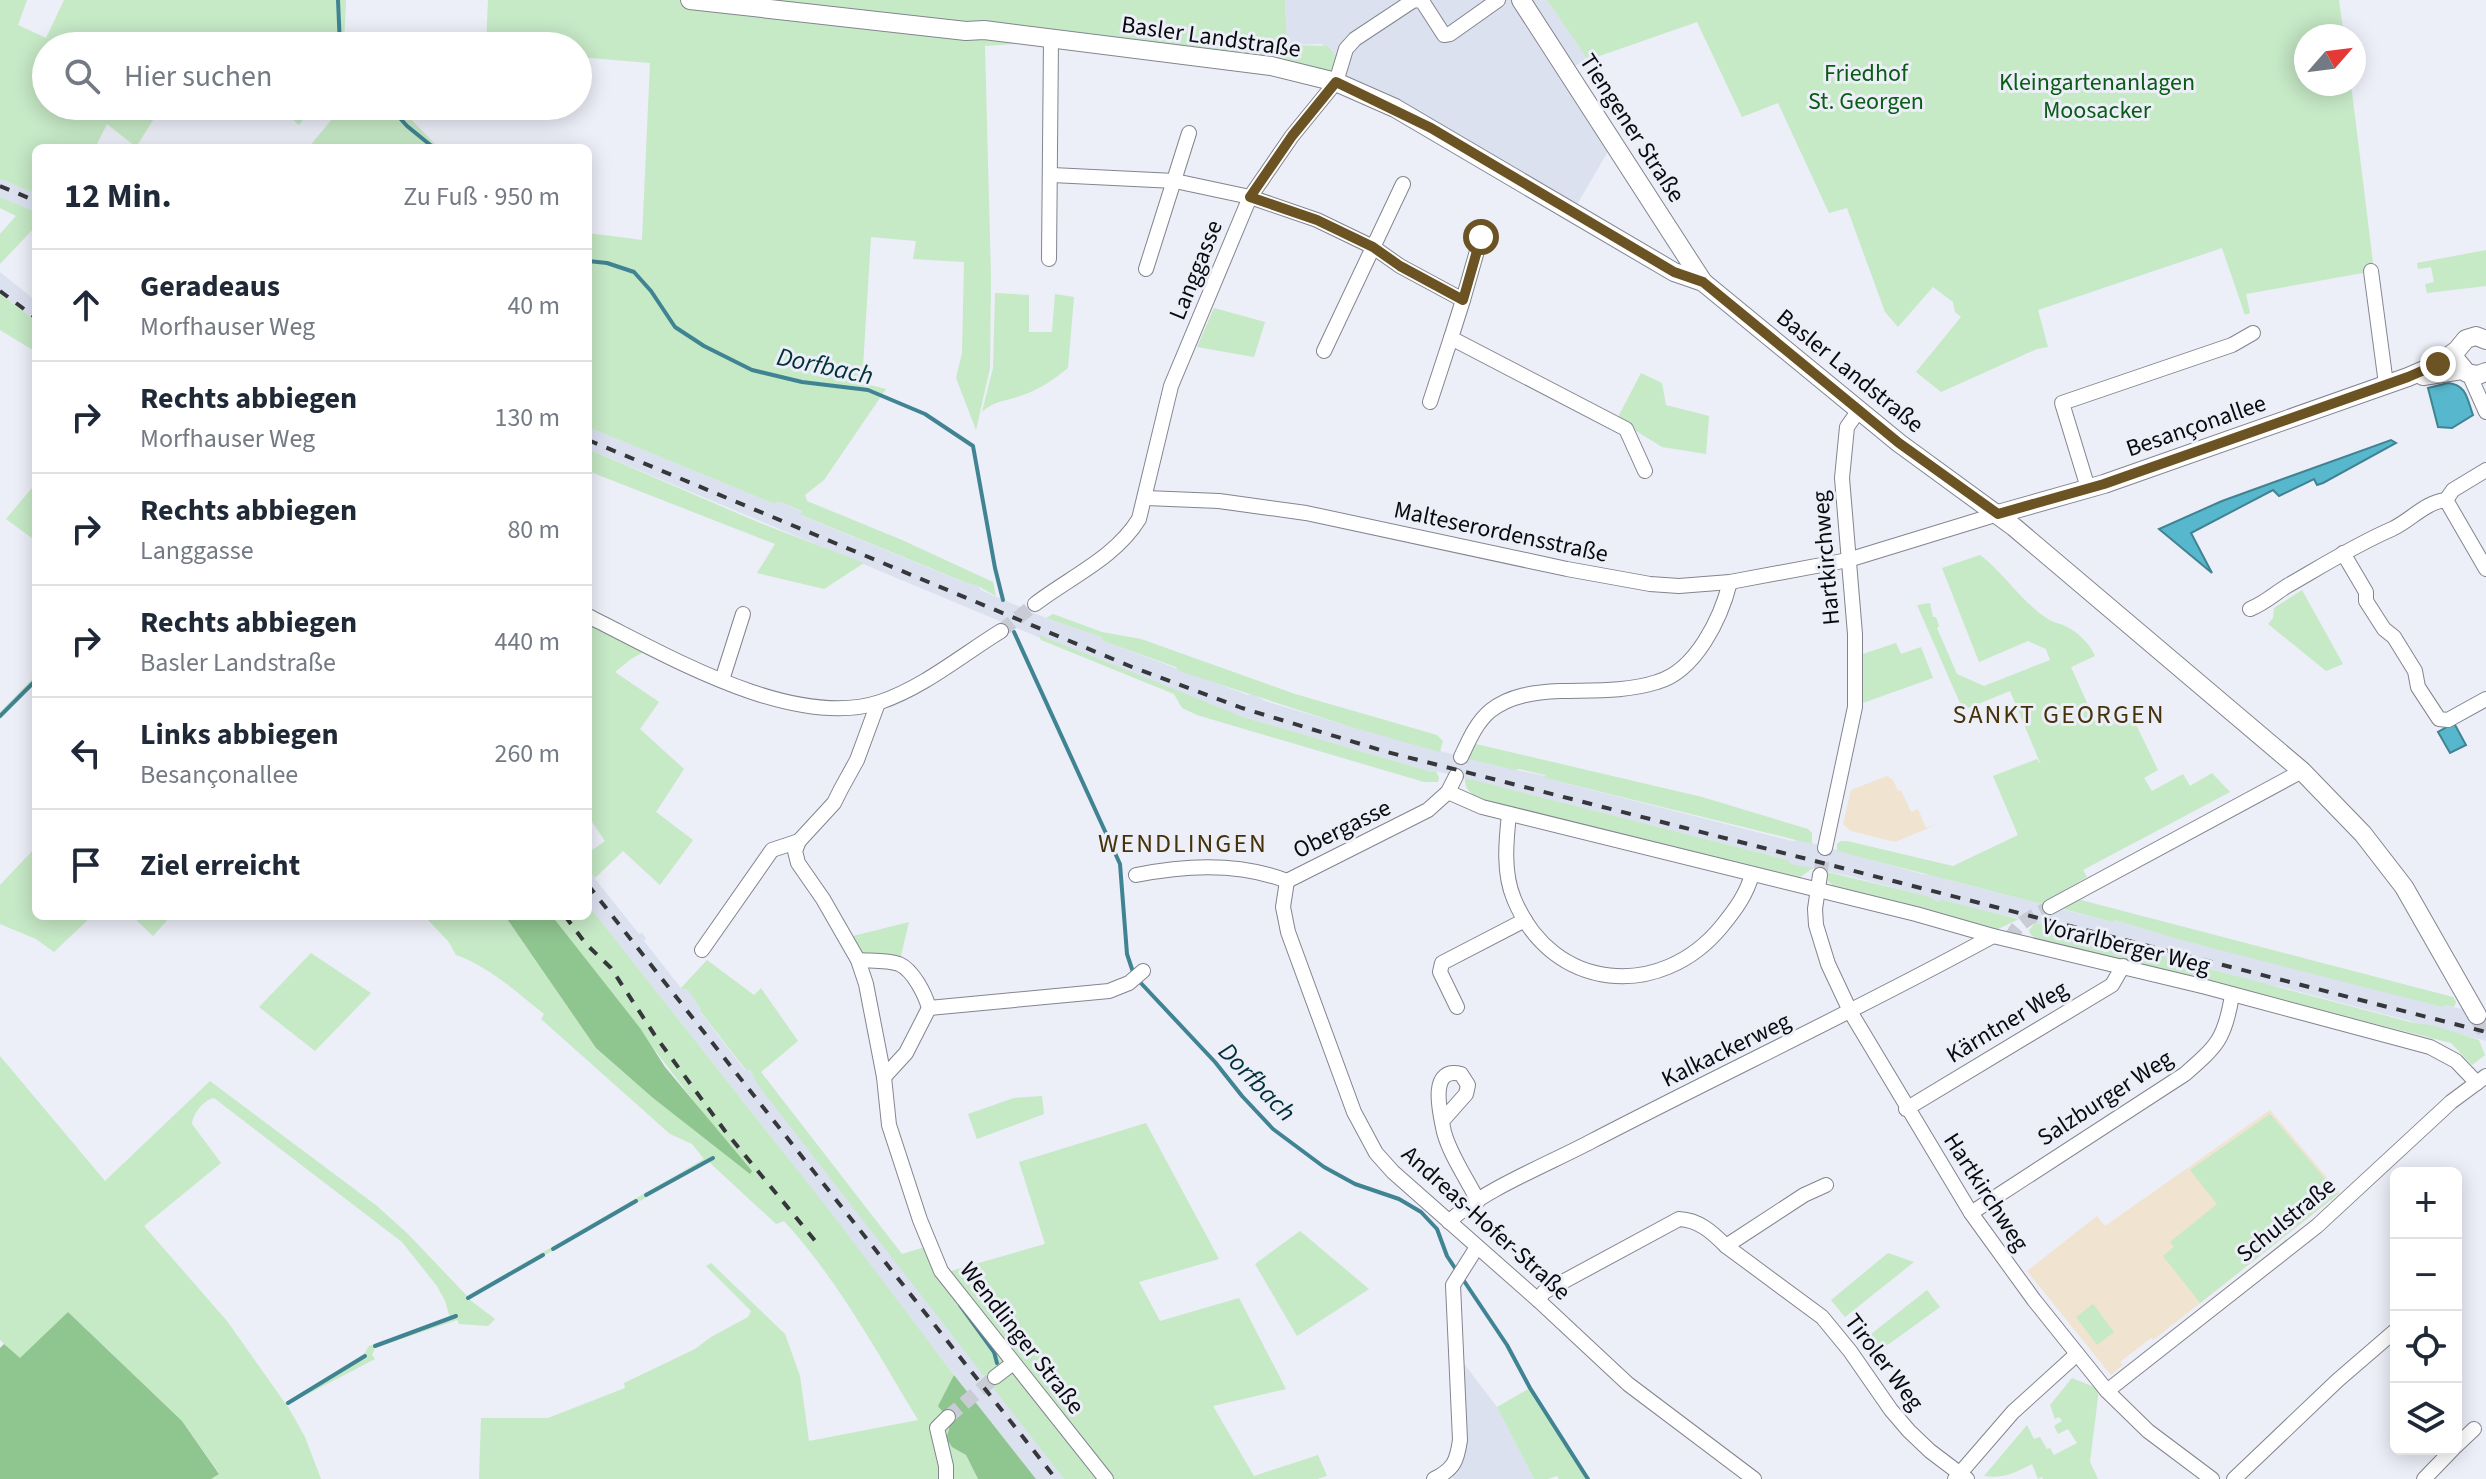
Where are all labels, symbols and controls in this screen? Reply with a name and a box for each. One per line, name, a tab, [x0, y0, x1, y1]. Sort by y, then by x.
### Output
street label: Basler Landstraße	[1119, 7, 1303, 67]
north arrow	[2294, 24, 2366, 96]
search box	[32, 32, 592, 120]
street label: Tiengener Straße	[1571, 47, 1693, 209]
icon: search	[60, 54, 104, 98]
text: Hier suchen	[124, 55, 272, 98]
park label: Friedhof St. Georgen	[1808, 56, 1924, 119]
park label: Kleingartenanlagen Moosacker	[1999, 65, 2195, 128]
text: 12 Min.	[64, 172, 172, 221]
text: Zu Fuß · 950 m	[403, 178, 560, 215]
street label: Langgasse	[1160, 215, 1232, 325]
route start	[1463, 219, 1499, 255]
text: Geradeaus	[140, 265, 280, 308]
icon: ahead	[64, 283, 108, 327]
text: 40 m	[507, 287, 560, 324]
street label: Basler Landstraße	[1769, 300, 1931, 442]
text: Morfhauser Weg	[140, 308, 315, 345]
water label: Dorfbach	[773, 338, 877, 394]
route end	[2420, 346, 2456, 382]
text: Rechts abbiegen	[140, 377, 357, 420]
street label: Besançonallee	[2121, 386, 2271, 466]
icon: right	[64, 395, 108, 439]
text: 130 m	[494, 399, 560, 436]
text: Morfhauser Weg	[140, 420, 315, 457]
text: Rechts abbiegen	[140, 489, 357, 532]
street label: Hartkirchweg	[1803, 489, 1849, 627]
street label: Malteserordensstraße	[1391, 492, 1611, 572]
icon: right	[64, 507, 108, 551]
text: 80 m	[507, 511, 560, 548]
text: Langgasse	[140, 532, 254, 569]
text: Rechts abbiegen	[140, 601, 357, 644]
icon: right	[64, 619, 108, 663]
text: 440 m	[494, 623, 560, 660]
text: Basler Landstraße	[140, 644, 336, 681]
district label: SANKT GEORGEN	[1953, 696, 2165, 733]
text: Links abbiegen	[140, 713, 339, 756]
icon: left	[64, 731, 108, 775]
text: 260 m	[494, 735, 560, 772]
text: Besançonallee	[140, 756, 298, 793]
street label: Obergasse	[1287, 790, 1397, 868]
district label: WENDLINGEN	[1098, 825, 1268, 862]
icon: arrive	[64, 843, 108, 887]
text: Ziel erreicht	[140, 844, 300, 887]
street label: Vorarlberger Weg	[2038, 908, 2214, 984]
street label: Kärntner Weg	[1940, 972, 2074, 1072]
street label: Kalkackerweg	[1655, 1004, 1797, 1096]
water label: Dorfbach	[1210, 1034, 1304, 1130]
street label: Salzburger Weg	[2030, 1041, 2180, 1155]
street label: Hartkirchweg	[1935, 1126, 2037, 1258]
street label: Andreas-Hofer-Straße	[1394, 1137, 1578, 1309]
map controls	[2390, 1167, 2462, 1455]
button: +	[2390, 1167, 2462, 1239]
street label: Schulstraße	[2229, 1169, 2343, 1271]
button: −	[2390, 1239, 2462, 1311]
street label: Wendlinger Straße	[951, 1254, 1093, 1422]
street label: Tiroler Weg	[1836, 1306, 1932, 1418]
button: locate	[2390, 1311, 2462, 1383]
button: layers	[2390, 1383, 2462, 1455]

